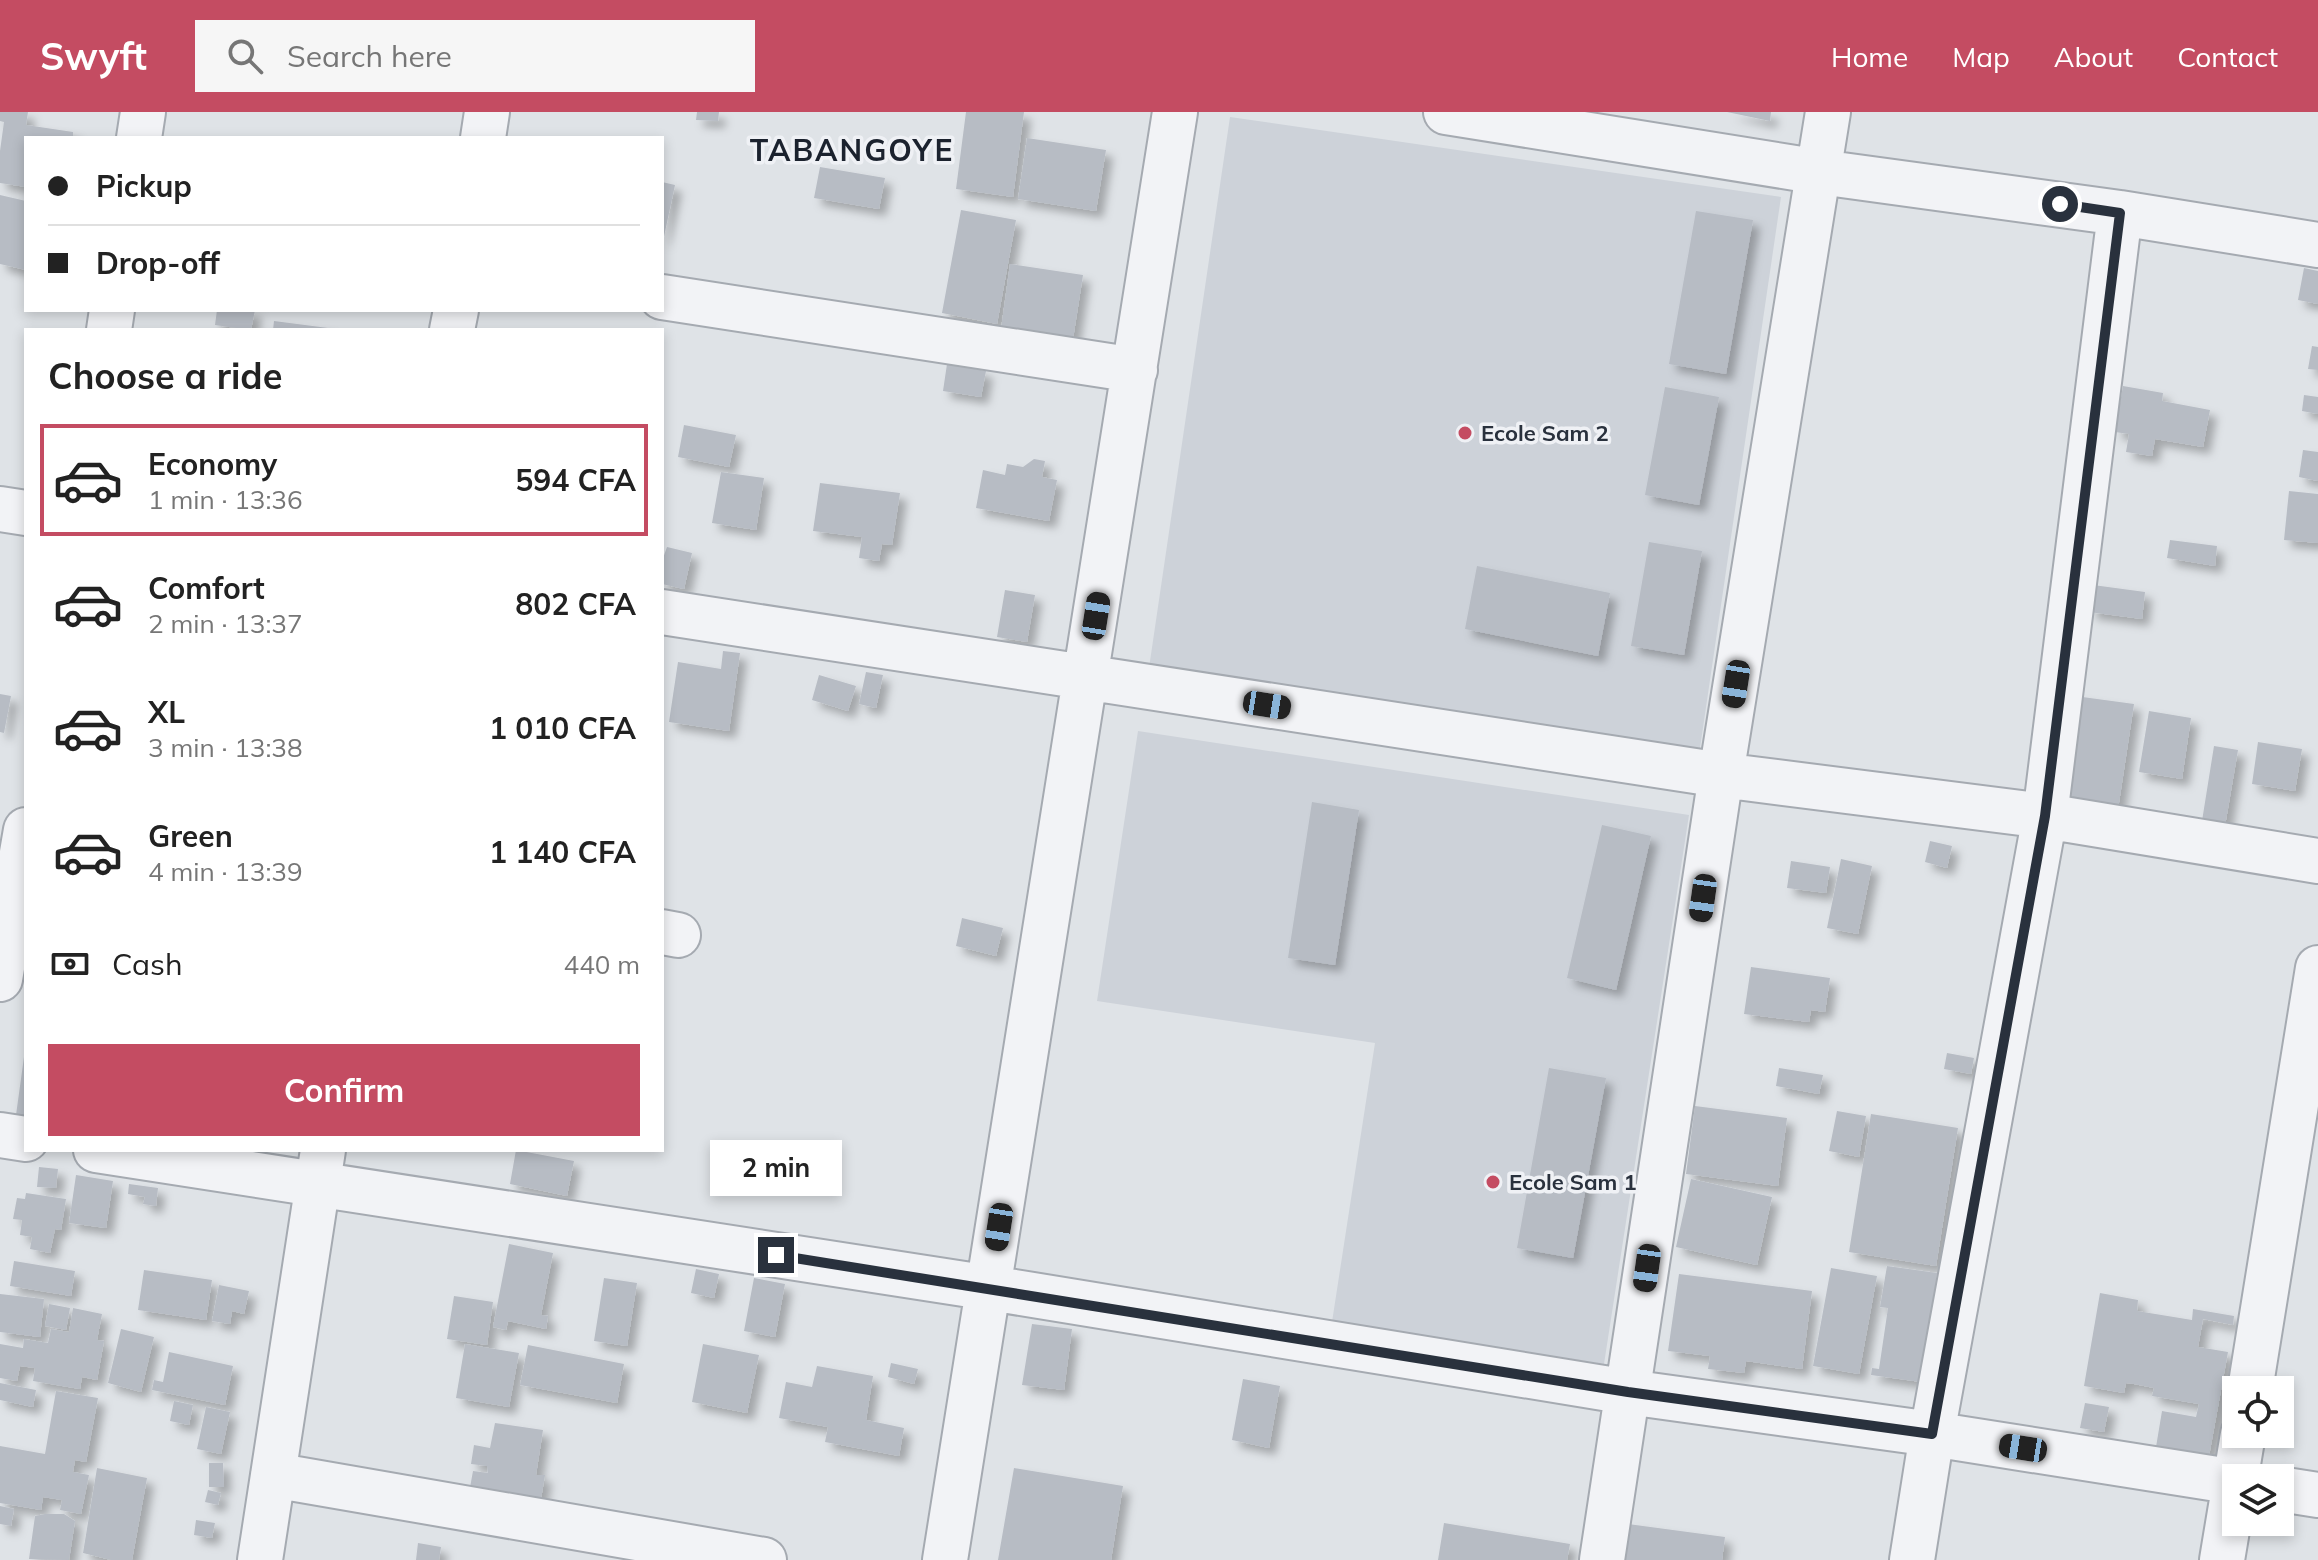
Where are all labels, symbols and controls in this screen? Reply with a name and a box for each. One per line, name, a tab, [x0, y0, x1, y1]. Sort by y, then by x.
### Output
search box	[195, 20, 755, 92]
text: Swyft	[40, 32, 147, 80]
icon: search	[223, 34, 267, 78]
text: Search here	[287, 37, 452, 75]
text: Home	[1831, 39, 1908, 74]
text: Map	[1952, 39, 2010, 74]
text: About	[2054, 39, 2133, 74]
text: Contact	[2177, 39, 2278, 74]
district label: TABANGOYE	[750, 131, 954, 169]
text: Pickup	[96, 167, 192, 205]
route start	[2042, 186, 2078, 222]
text: Drop-off	[96, 244, 220, 282]
text: Choose a ride	[48, 353, 282, 398]
place label: Ecole Sam 2	[1481, 419, 1609, 447]
marker: Ecole Sam 2	[1456, 424, 1474, 442]
icon: car	[52, 444, 124, 516]
text: Economy	[148, 445, 277, 483]
text: 594 CFA	[515, 461, 636, 499]
text: 1 min · 13:36	[148, 483, 303, 516]
icon: car	[52, 568, 124, 640]
text: Comfort	[148, 569, 265, 607]
text: 802 CFA	[515, 585, 636, 623]
car	[1080, 590, 1112, 642]
text: 2 min · 13:37	[148, 607, 303, 640]
car	[1720, 658, 1752, 710]
car	[1241, 689, 1293, 721]
icon: car	[52, 692, 124, 764]
text: XL	[148, 693, 185, 731]
text: 1 010 CFA	[489, 709, 636, 747]
text: 3 min · 13:38	[148, 731, 303, 764]
icon: car	[52, 816, 124, 888]
text: Green	[148, 817, 233, 855]
text: 1 140 CFA	[489, 833, 636, 871]
text: 4 min · 13:39	[148, 855, 303, 888]
car	[1688, 873, 1718, 923]
icon: cash	[48, 942, 92, 986]
text: Cash	[112, 945, 183, 983]
text: 440 m	[564, 948, 640, 981]
button: Confirm	[48, 1044, 640, 1136]
callout: 2 min	[710, 1139, 842, 1195]
text: 2 min	[742, 1151, 810, 1184]
place label: Ecole Sam 1	[1509, 1168, 1637, 1196]
marker: Ecole Sam 1	[1484, 1173, 1502, 1191]
car	[983, 1201, 1015, 1253]
route end	[758, 1237, 794, 1273]
car	[1632, 1243, 1662, 1293]
map controls	[2222, 1376, 2294, 1536]
button: locate	[2222, 1376, 2294, 1448]
car	[1997, 1432, 2049, 1464]
button: layers	[2222, 1464, 2294, 1536]

